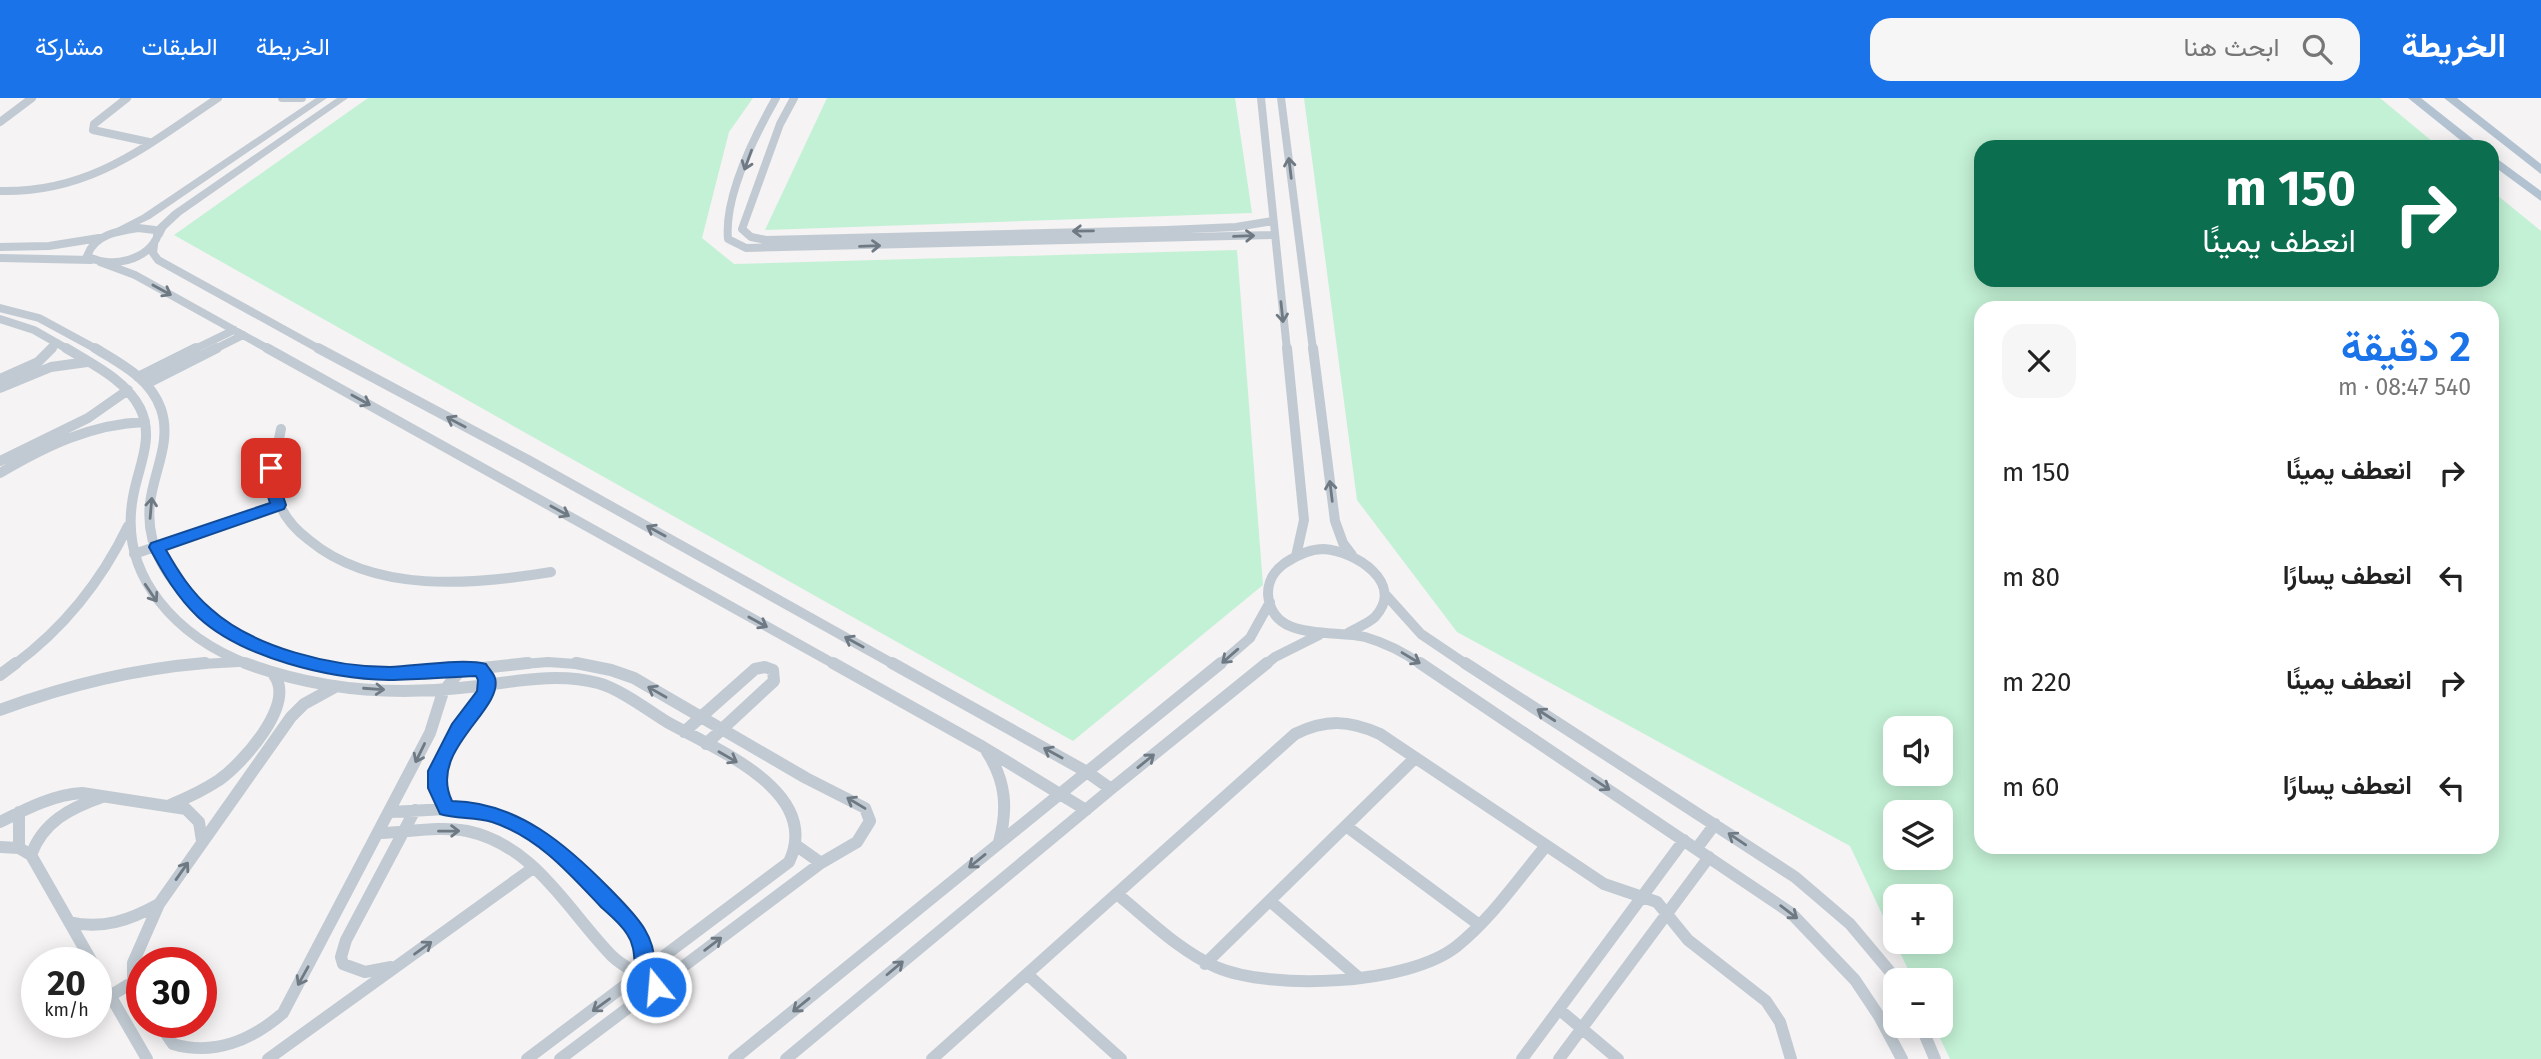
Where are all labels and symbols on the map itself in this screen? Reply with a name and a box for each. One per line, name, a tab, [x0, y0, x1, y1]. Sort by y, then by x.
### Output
one-way arrow	[741, 148, 753, 170]
one-way arrow	[1283, 157, 1296, 180]
one-way arrow	[1071, 224, 1094, 238]
one-way arrow	[1232, 230, 1255, 243]
one-way arrow	[858, 240, 881, 253]
one-way arrow	[151, 284, 172, 297]
one-way arrow	[1276, 300, 1289, 323]
one-way arrow	[350, 394, 371, 407]
one-way arrow	[446, 415, 467, 428]
pin	[241, 438, 301, 498]
one-way arrow	[1324, 480, 1337, 503]
one-way arrow	[145, 498, 158, 520]
one-way arrow	[549, 504, 569, 518]
one-way arrow	[646, 524, 666, 538]
one-way arrow	[144, 583, 159, 602]
one-way arrow	[747, 616, 768, 629]
one-way arrow	[845, 635, 865, 649]
one-way arrow	[1221, 648, 1239, 664]
one-way arrow	[1401, 651, 1421, 665]
one-way arrow	[363, 683, 385, 696]
one-way arrow	[648, 685, 668, 699]
one-way arrow	[1537, 708, 1557, 722]
one-way arrow	[413, 742, 426, 763]
one-way arrow	[1043, 746, 1063, 760]
one-way arrow	[717, 750, 737, 764]
one-way arrow	[1136, 753, 1154, 769]
one-way arrow	[1590, 777, 1610, 791]
one-way arrow	[846, 796, 866, 810]
one-way arrow	[437, 824, 460, 838]
one-way arrow	[1728, 832, 1747, 846]
one-way arrow	[969, 853, 987, 869]
one-way arrow	[175, 862, 189, 881]
one-way arrow	[1779, 904, 1798, 919]
one-way arrow	[703, 937, 722, 952]
one-way arrow	[413, 940, 432, 955]
speed limit sign: 30	[126, 947, 217, 1038]
position arrow	[619, 950, 693, 1024]
one-way arrow	[885, 961, 903, 976]
one-way arrow	[296, 966, 310, 986]
one-way arrow	[592, 997, 611, 1012]
one-way arrow	[793, 997, 811, 1012]

